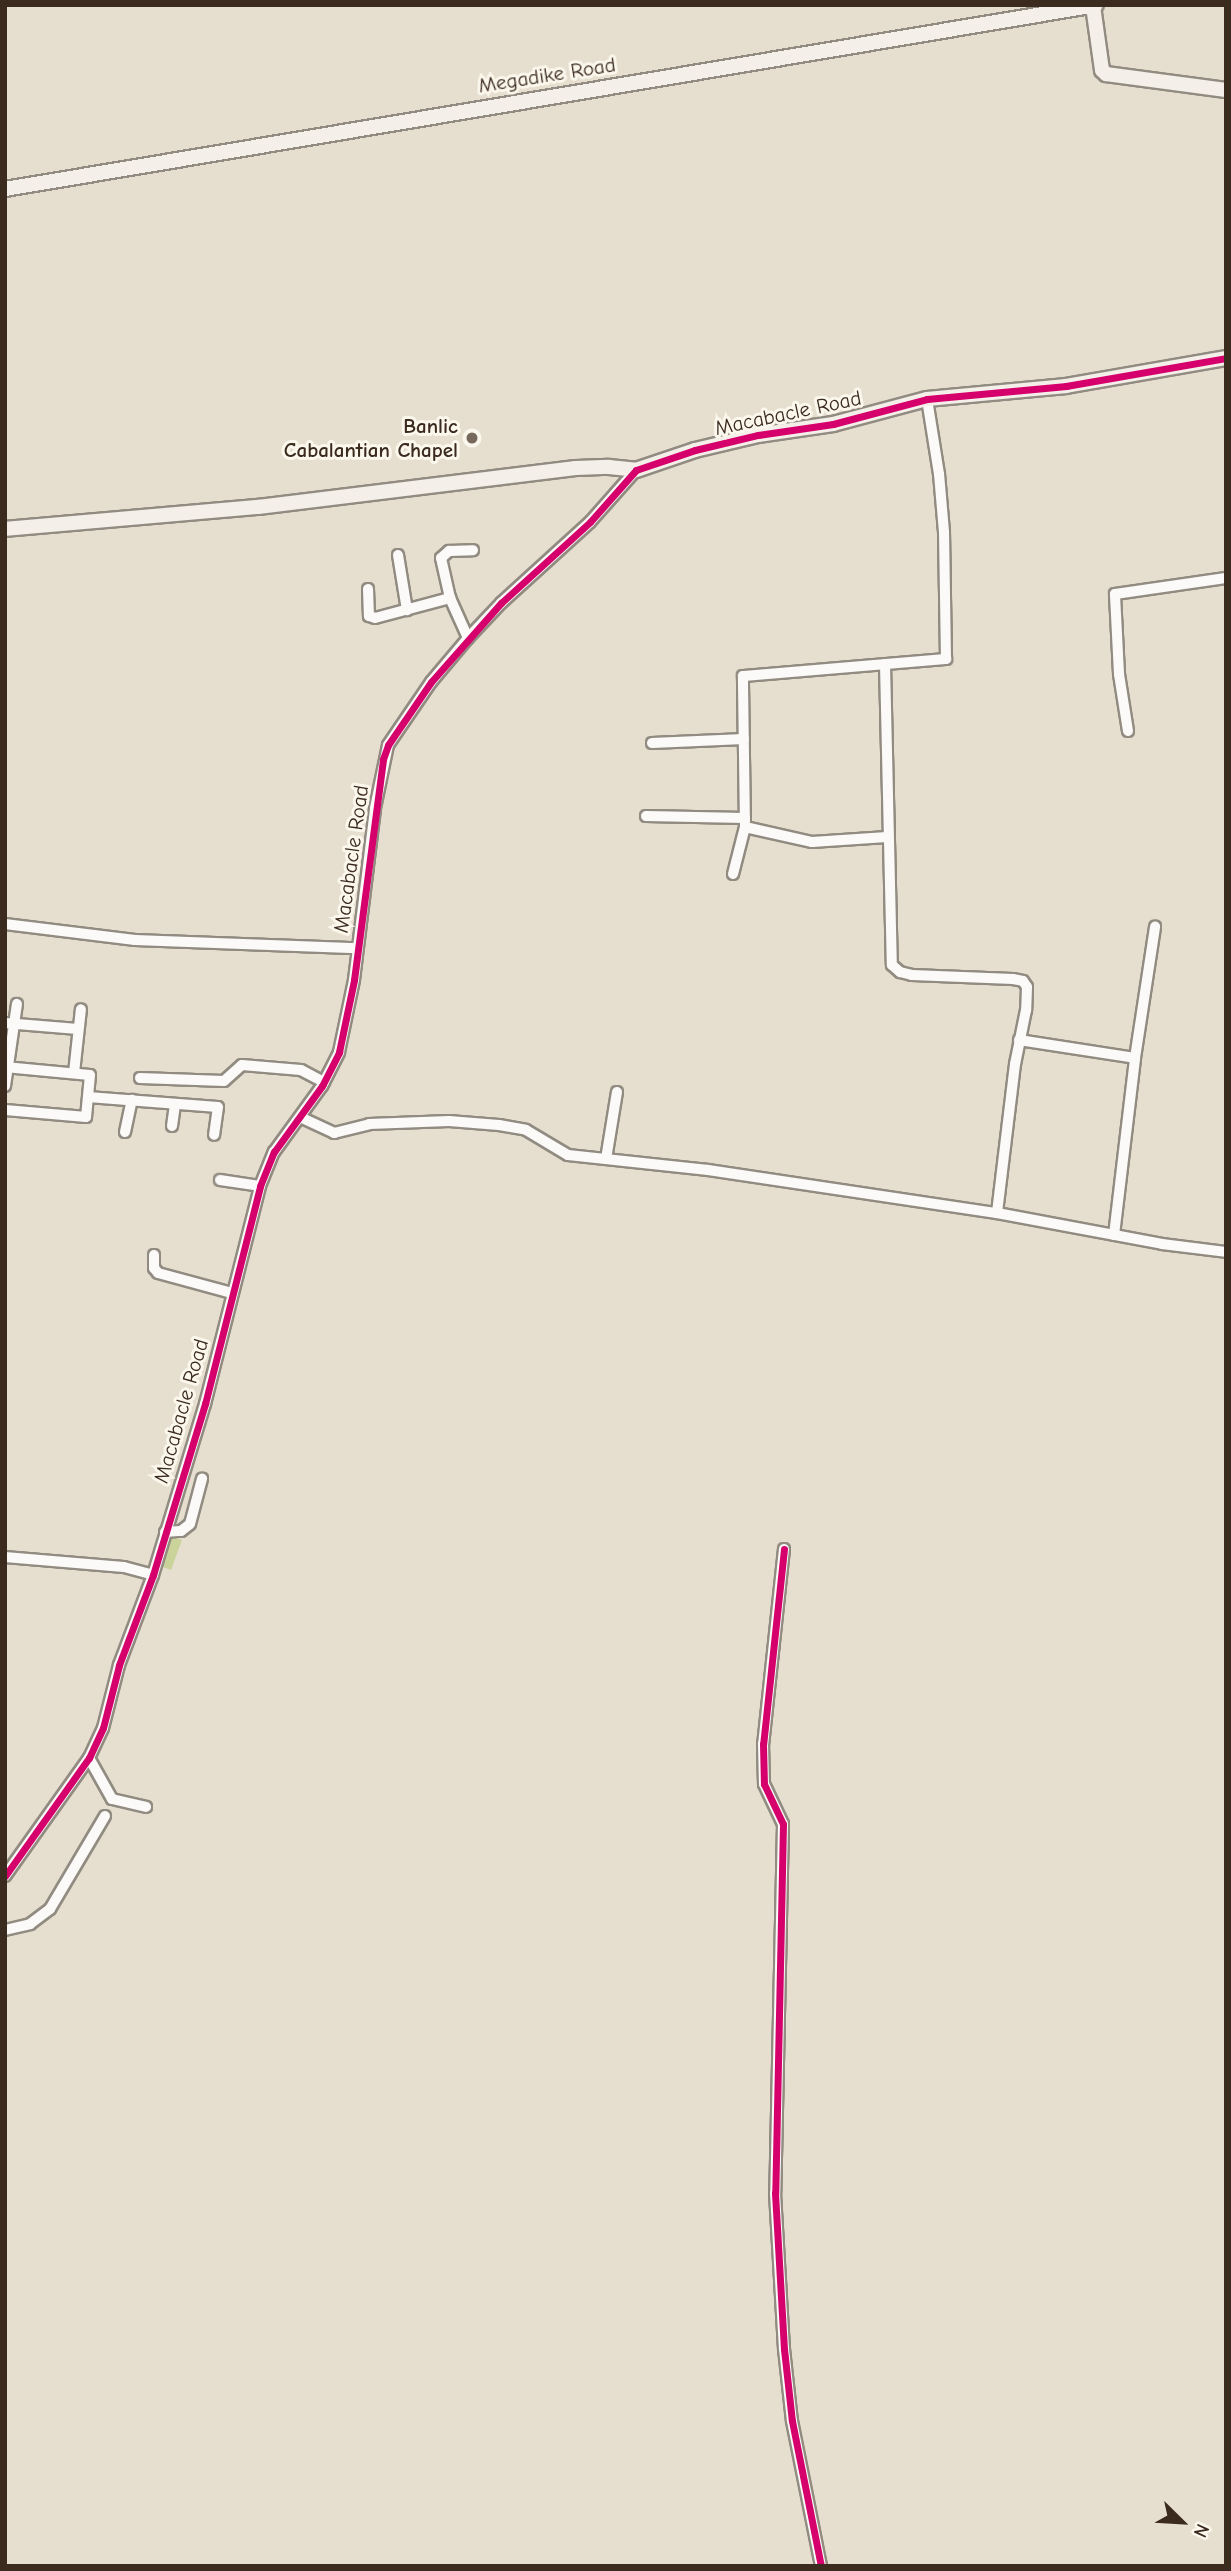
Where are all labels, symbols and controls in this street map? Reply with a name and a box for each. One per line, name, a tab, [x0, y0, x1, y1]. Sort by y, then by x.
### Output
street label: Megadike Road	[477, 52, 617, 98]
street label: Macabacle Road	[712, 385, 864, 441]
place label: Banlic Cabalantian Chapel	[284, 413, 458, 463]
marker: Banlic Cabalantian Chapel	[464, 430, 480, 446]
street label: Macabacle Road	[328, 783, 374, 935]
street label: Macabacle Road	[148, 1336, 214, 1486]
north arrow	[1147, 2487, 1217, 2557]
text: N	[1189, 2520, 1214, 2541]

